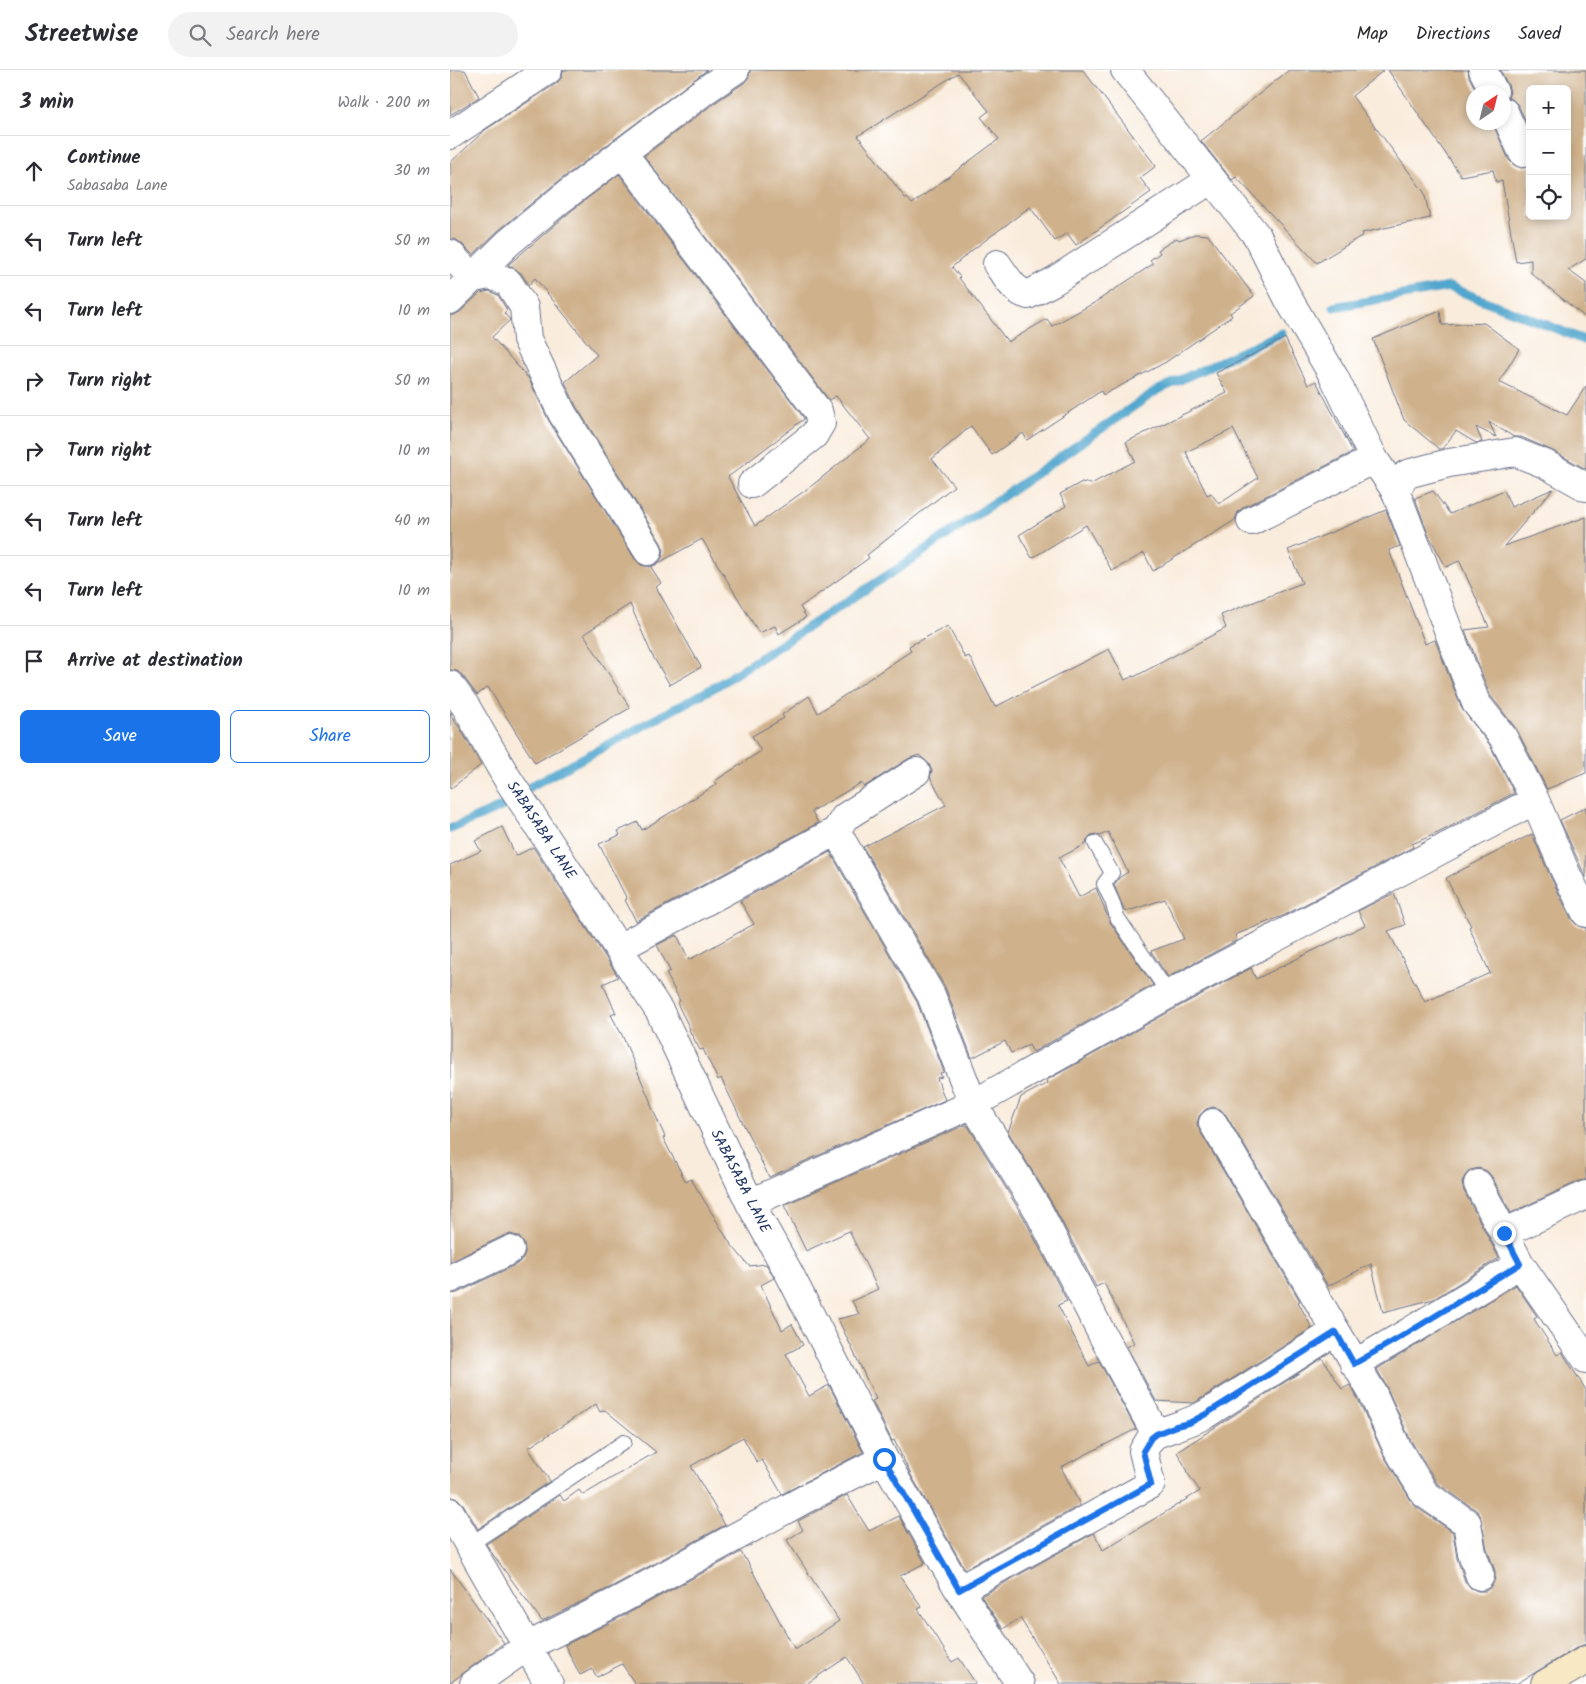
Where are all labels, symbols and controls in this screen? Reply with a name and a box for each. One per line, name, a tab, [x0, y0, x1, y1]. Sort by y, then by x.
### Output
search box	[168, 12, 518, 57]
text: Streetwise	[25, 15, 138, 54]
text: Search here	[226, 20, 320, 50]
text: Map	[1356, 20, 1388, 49]
text: Directions	[1416, 20, 1490, 49]
text: Saved	[1518, 20, 1561, 49]
icon: search	[186, 21, 214, 49]
north arrow	[1466, 85, 1511, 130]
map controls	[1526, 85, 1571, 220]
button: +	[1526, 85, 1571, 130]
text: 3 min	[20, 86, 74, 119]
text: Walk · 200 m	[337, 90, 430, 115]
button: −	[1526, 130, 1571, 175]
text: Continue	[67, 143, 140, 173]
icon: ahead	[20, 157, 48, 185]
text: 30 m	[394, 158, 430, 183]
text: Sabasaba Lane	[67, 173, 168, 198]
button: locate	[1526, 175, 1571, 220]
text: Turn left	[67, 226, 142, 256]
icon: left	[20, 227, 48, 255]
text: 50 m	[394, 228, 430, 253]
text: Turn left	[67, 296, 142, 326]
icon: left	[20, 297, 48, 325]
text: 10 m	[398, 298, 430, 323]
text: Turn right	[67, 366, 152, 396]
icon: right	[20, 367, 48, 395]
text: 50 m	[394, 368, 430, 393]
text: Turn right	[67, 436, 152, 466]
icon: right	[20, 437, 48, 465]
text: 10 m	[398, 438, 430, 463]
text: Turn left	[67, 506, 142, 536]
icon: left	[20, 507, 48, 535]
text: 40 m	[394, 508, 430, 533]
text: Turn left	[67, 576, 142, 606]
icon: left	[20, 577, 48, 605]
text: 10 m	[398, 578, 430, 603]
text: Arrive at destination	[67, 646, 243, 676]
icon: arrive	[20, 647, 48, 675]
button: Save	[20, 710, 220, 763]
button: Share	[230, 710, 430, 763]
street label: SABASABA LANE	[500, 776, 583, 886]
street label: SABASABA LANE	[704, 1125, 777, 1239]
route end	[1493, 1222, 1516, 1245]
route start	[873, 1448, 896, 1471]

